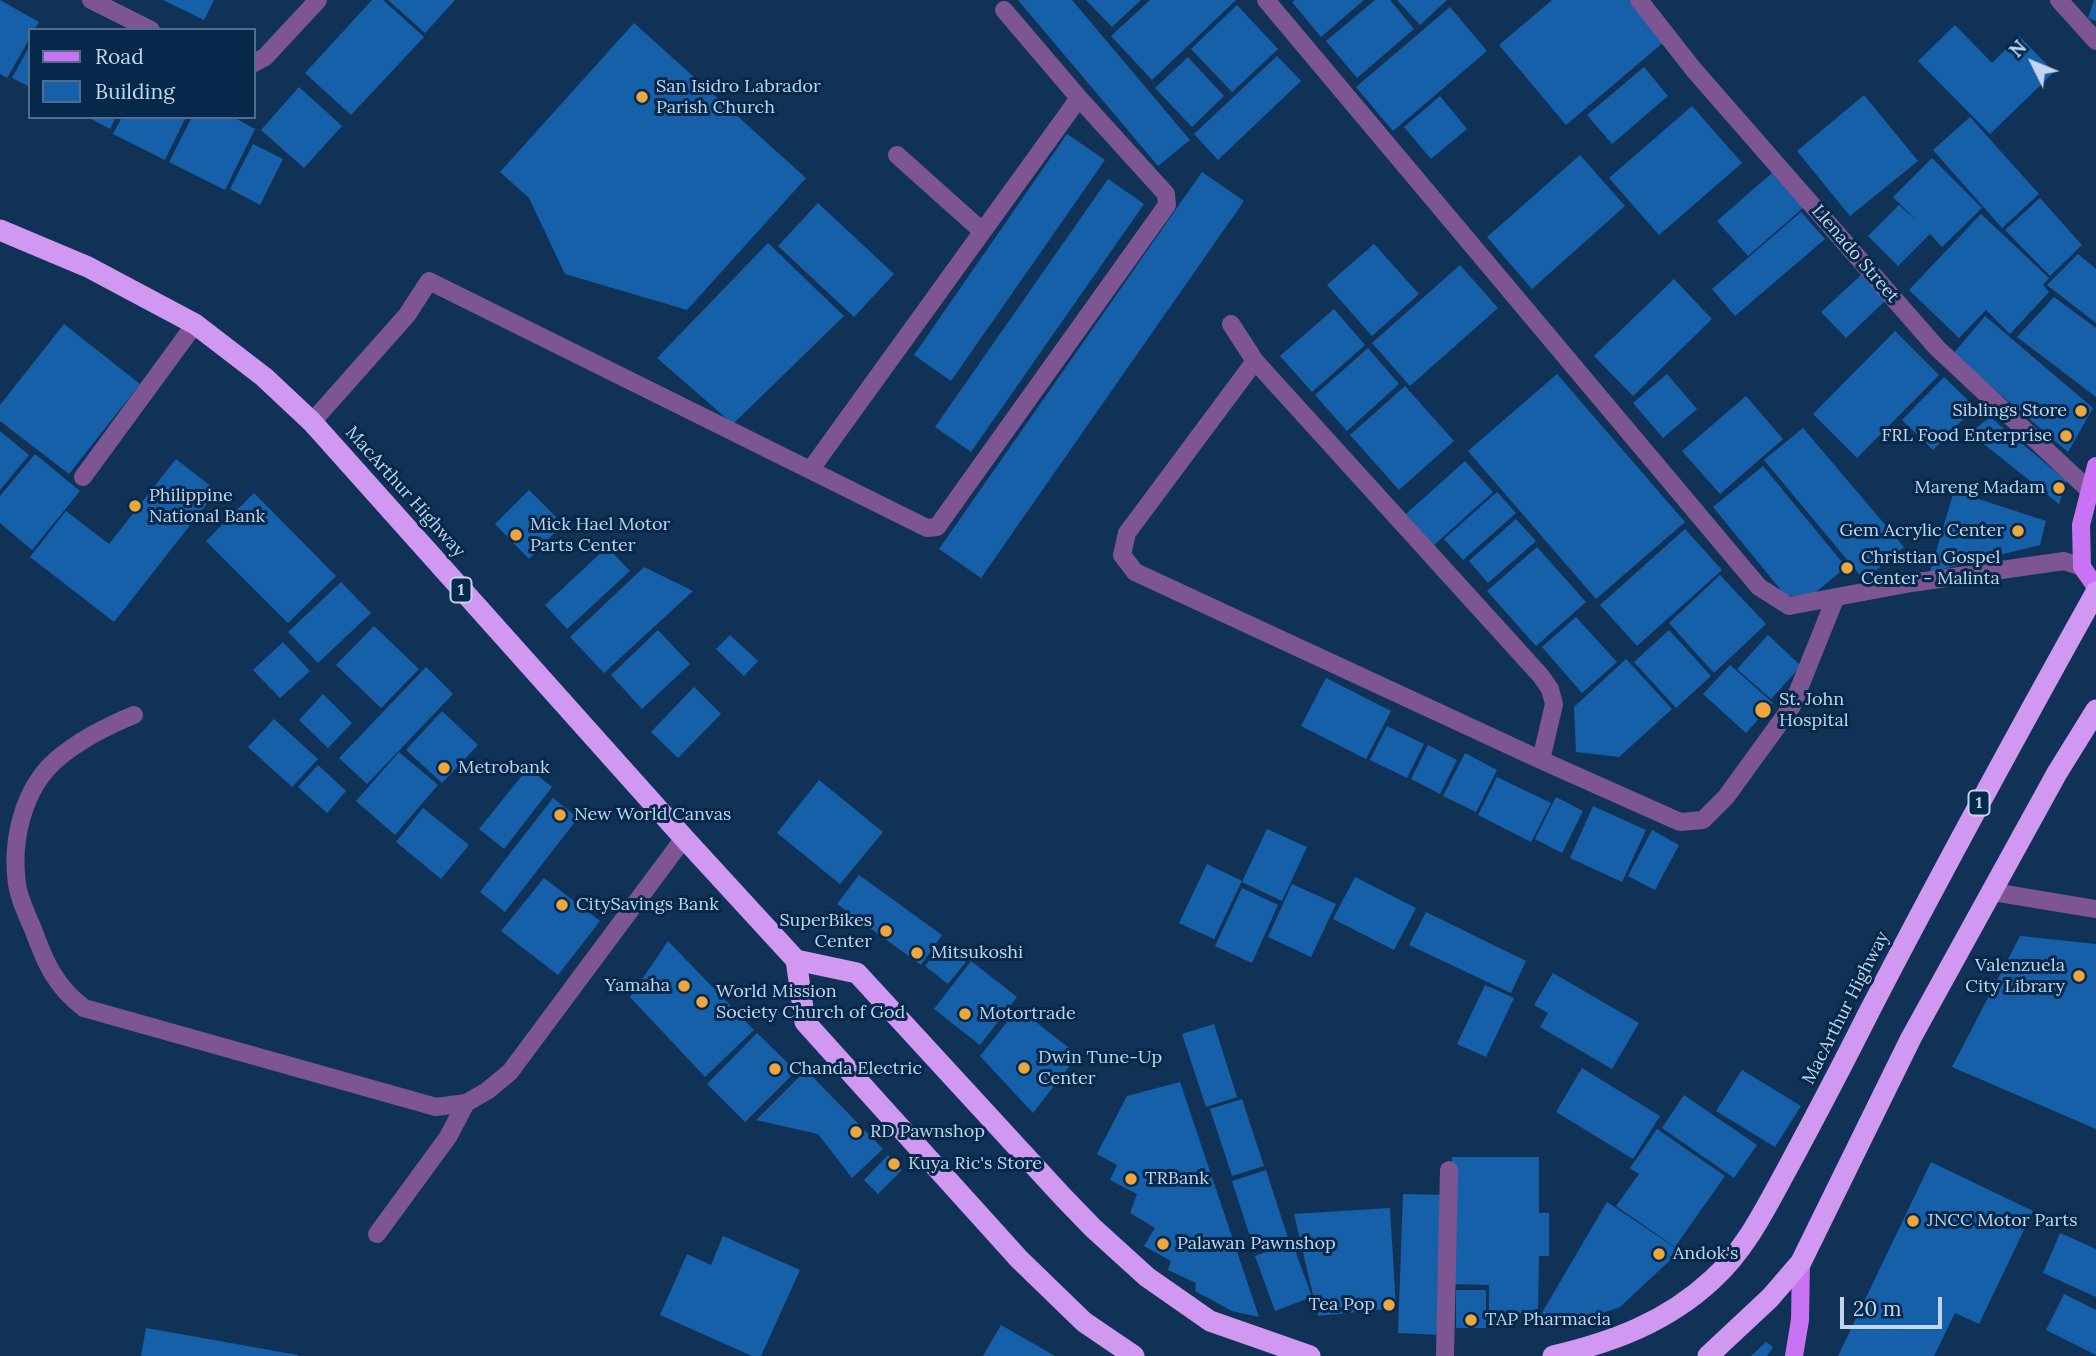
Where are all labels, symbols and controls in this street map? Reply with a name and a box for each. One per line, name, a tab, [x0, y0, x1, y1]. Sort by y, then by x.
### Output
legend	[28, 28, 256, 119]
north arrow	[1998, 28, 2068, 98]
text: N	[2004, 35, 2031, 62]
text: Road	[95, 43, 144, 70]
place label: San Isidro Labrador Parish Church	[656, 76, 821, 119]
text: Building	[95, 78, 175, 105]
marker: San Isidro Labrador Parish Church	[634, 89, 650, 105]
street label: Llenado Street	[1807, 201, 1903, 307]
place label: Siblings Store	[1952, 400, 2067, 422]
marker: Siblings Store	[2073, 403, 2089, 419]
street label: MacArthur Highway	[341, 422, 469, 562]
place label: FRL Food Enterprise	[1881, 425, 2052, 447]
marker: FRL Food Enterprise	[2058, 428, 2074, 444]
place label: Mareng Madam	[1914, 477, 2045, 499]
marker: Mareng Madam	[2051, 480, 2067, 496]
place label: Philippine National Bank	[149, 485, 265, 528]
marker: Philippine National Bank	[127, 498, 143, 514]
place label: Mick Hael Motor Parts Center	[530, 514, 670, 556]
place label: Gem Acrylic Center	[1839, 520, 2004, 542]
marker: Gem Acrylic Center	[2010, 523, 2026, 539]
marker: Mick Hael Motor Parts Center	[508, 527, 524, 543]
place label: Christian Gospel Center - Malinta	[1861, 547, 2000, 590]
marker: Christian Gospel Center - Malinta	[1839, 560, 1855, 576]
road number: 1	[450, 578, 472, 603]
place label: St. John Hospital	[1779, 689, 1849, 732]
marker: St. John Hospital	[1753, 700, 1773, 720]
place label: Metrobank	[458, 757, 550, 779]
marker: Metrobank	[436, 760, 452, 776]
road number: 1	[1968, 790, 1990, 816]
place label: New World Canvas	[574, 804, 731, 826]
marker: New World Canvas	[552, 807, 568, 823]
place label: CitySavings Bank	[576, 894, 719, 916]
marker: CitySavings Bank	[554, 897, 570, 913]
place label: SuperBikes Center	[779, 910, 872, 953]
marker: SuperBikes Center	[878, 923, 894, 939]
street label: MacArthur Highway	[1798, 928, 1894, 1088]
place label: Mitsukoshi	[931, 942, 1023, 964]
marker: Mitsukoshi	[909, 945, 925, 961]
place label: Valenzuela City Library	[1965, 955, 2065, 998]
marker: Valenzuela City Library	[2071, 968, 2087, 984]
place label: Yamaha	[605, 975, 670, 997]
marker: Yamaha	[676, 978, 692, 994]
place label: World Mission Society Church of God	[716, 981, 905, 1024]
marker: World Mission Society Church of God	[694, 994, 710, 1010]
place label: Motortrade	[979, 1003, 1076, 1025]
marker: Motortrade	[957, 1006, 973, 1022]
place label: Dwin Tune-Up Center	[1038, 1047, 1162, 1090]
place label: Chanda Electric	[789, 1058, 922, 1080]
marker: Dwin Tune-Up Center	[1016, 1060, 1032, 1076]
marker: Chanda Electric	[767, 1061, 783, 1077]
place label: RD Pawnshop	[870, 1121, 985, 1143]
marker: RD Pawnshop	[848, 1124, 864, 1140]
place label: Kuya Ric's Store	[908, 1153, 1042, 1175]
marker: Kuya Ric's Store	[886, 1156, 902, 1172]
place label: TRBank	[1145, 1168, 1209, 1190]
marker: TRBank	[1123, 1171, 1139, 1187]
place label: JNCC Motor Parts	[1927, 1210, 2077, 1232]
marker: JNCC Motor Parts	[1905, 1213, 1921, 1229]
place label: Palawan Pawnshop	[1177, 1233, 1336, 1255]
marker: Palawan Pawnshop	[1155, 1236, 1171, 1252]
place label: Andok's	[1673, 1243, 1738, 1265]
marker: Andok's	[1651, 1246, 1667, 1262]
scale bar	[1844, 1282, 1946, 1326]
place label: Tea Pop	[1309, 1294, 1375, 1316]
text: 20 m	[1853, 1295, 1902, 1322]
marker: Tea Pop	[1381, 1297, 1397, 1313]
place label: TAP Pharmacia	[1485, 1309, 1611, 1331]
marker: TAP Pharmacia	[1463, 1312, 1479, 1328]

